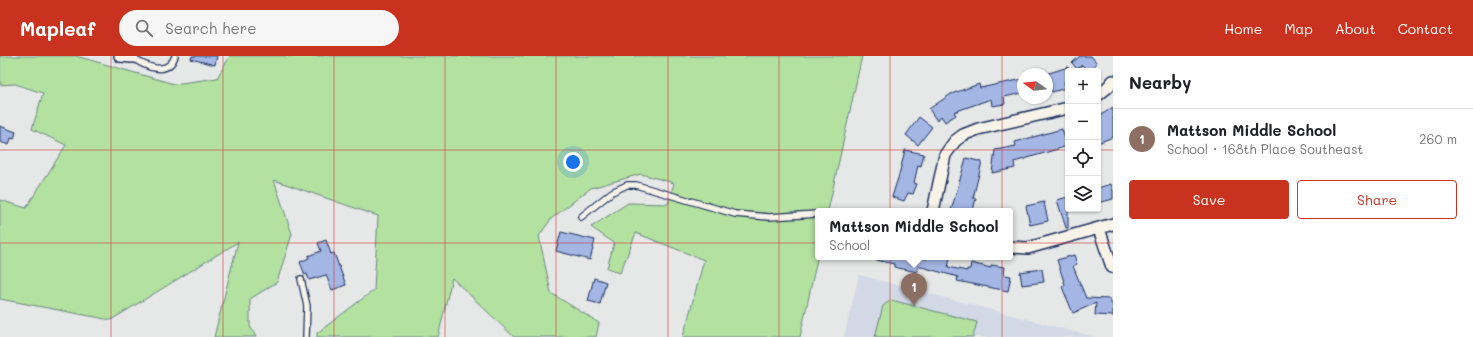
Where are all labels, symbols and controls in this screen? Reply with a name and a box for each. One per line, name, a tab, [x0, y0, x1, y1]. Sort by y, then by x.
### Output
search box	[119, 10, 399, 46]
text: Mapleaf	[20, 16, 95, 41]
icon: search	[133, 17, 155, 39]
text: Search here	[165, 18, 257, 38]
text: Home	[1224, 19, 1262, 38]
text: Map	[1284, 19, 1313, 38]
text: About	[1335, 19, 1376, 38]
text: Contact	[1398, 19, 1453, 38]
north arrow	[1017, 68, 1053, 104]
map controls	[1065, 68, 1101, 212]
button: +	[1065, 68, 1101, 104]
text: Nearby	[1129, 71, 1191, 93]
button: −	[1065, 104, 1101, 140]
text: Mattson Middle School	[1167, 120, 1336, 140]
text: 1	[1139, 130, 1145, 147]
text: 260 m	[1419, 130, 1457, 147]
button: locate	[1065, 140, 1101, 176]
text: School · 168th Place Southeast	[1167, 140, 1363, 157]
your location	[563, 152, 583, 172]
button: layers	[1065, 176, 1101, 212]
button: Save	[1129, 180, 1289, 219]
button: Share	[1297, 180, 1457, 219]
popup	[815, 208, 1013, 260]
text: Mattson Middle School	[829, 216, 999, 236]
text: School	[829, 236, 870, 253]
pin: 1	[901, 273, 927, 306]

